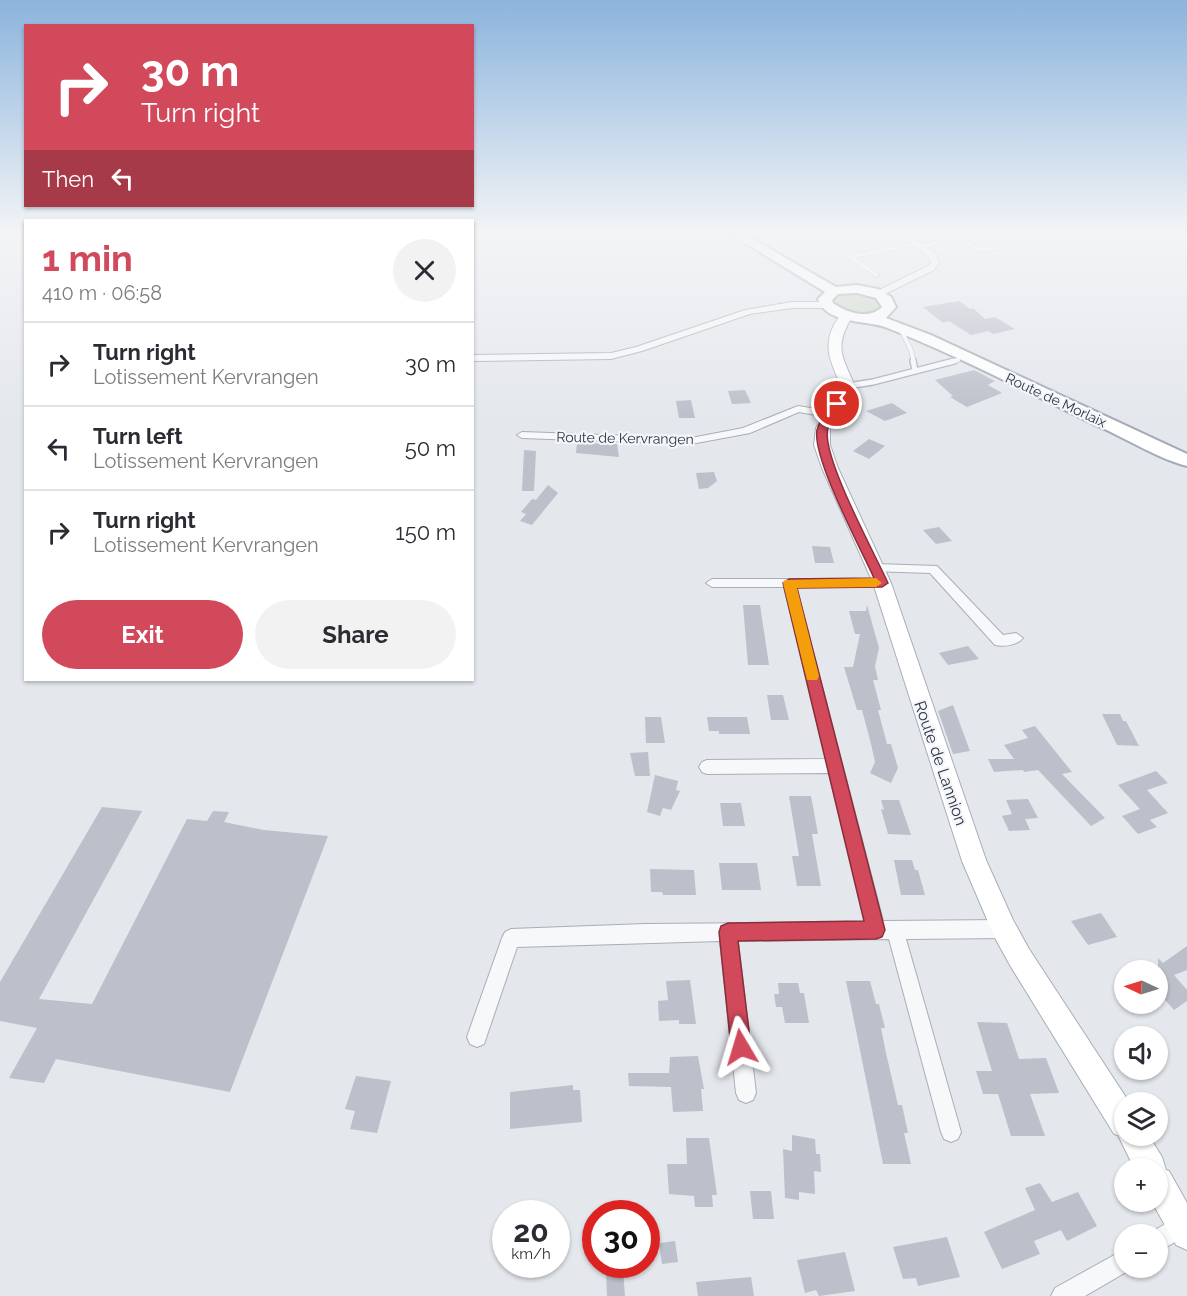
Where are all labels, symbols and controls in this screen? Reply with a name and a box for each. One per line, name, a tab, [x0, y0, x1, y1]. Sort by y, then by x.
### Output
text: 30 m	[141, 47, 239, 96]
icon: right	[42, 48, 120, 126]
text: Turn right	[141, 97, 260, 128]
icon: left	[106, 162, 139, 195]
text: Then	[42, 166, 94, 192]
text: 1 min	[42, 237, 133, 279]
button: close	[393, 239, 456, 302]
text: 410 m · 06:58	[42, 281, 162, 305]
text: Turn right	[93, 339, 196, 365]
icon: right	[42, 348, 75, 381]
text: 30 m	[405, 351, 456, 377]
text: Lotissement Kervrangen	[93, 365, 319, 389]
street label: Route de Morlaix	[1003, 370, 1109, 430]
pin	[811, 378, 862, 429]
icon: arrive	[820, 387, 853, 420]
text: Turn left	[93, 423, 183, 449]
street label: Route de Kervrangen	[556, 429, 694, 447]
icon: left	[42, 432, 75, 465]
text: 50 m	[405, 435, 456, 461]
text: Lotissement Kervrangen	[93, 449, 319, 473]
text: Turn right	[93, 507, 196, 533]
icon: right	[42, 516, 75, 549]
text: 150 m	[395, 519, 456, 545]
text: Lotissement Kervrangen	[93, 533, 319, 557]
button: Exit	[42, 600, 243, 669]
button: Share	[255, 600, 456, 669]
street label: Route de Lannion	[910, 698, 971, 828]
north arrow	[1114, 960, 1168, 1014]
map controls	[1114, 960, 1168, 1278]
position arrow	[709, 1015, 773, 1079]
button: sound	[1114, 1026, 1168, 1080]
button: layers	[1114, 1092, 1168, 1146]
button: +	[1114, 1158, 1168, 1212]
speed limit sign: 30	[582, 1200, 660, 1278]
text: 20	[513, 1214, 549, 1249]
button: −	[1114, 1224, 1168, 1278]
text: km/h	[511, 1245, 551, 1263]

